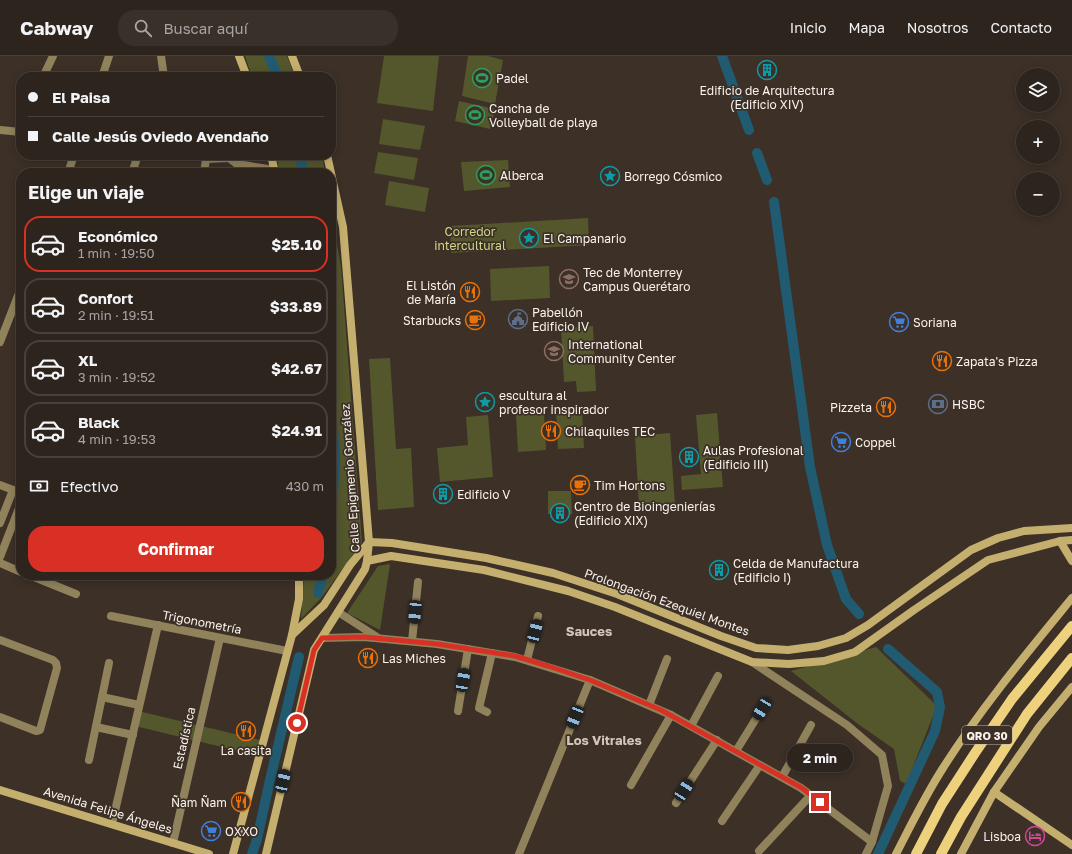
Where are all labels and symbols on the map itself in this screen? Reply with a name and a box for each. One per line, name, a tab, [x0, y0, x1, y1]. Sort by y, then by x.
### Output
building icon: Edificio de Arquitectura (Edificio XIV)	[756, 59, 778, 81]
sports icon: Padel	[471, 67, 493, 89]
place label: Padel	[496, 71, 529, 86]
place label: Edificio de Arquitectura (Edificio XIV)	[700, 83, 834, 112]
place label: Cancha de Volleyball de playa	[489, 101, 598, 130]
sports icon: Cancha de Volleyball de playa	[464, 104, 486, 126]
sports icon: Alberca	[475, 164, 497, 186]
place icon: Borrego Cósmico	[599, 165, 621, 187]
place label: Alberca	[500, 168, 544, 183]
place label: Borrego Cósmico	[624, 169, 722, 184]
park label: Corredor intercultural	[434, 224, 506, 253]
place icon: El Campanario	[518, 227, 540, 249]
place label: El Campanario	[543, 231, 626, 246]
place label: Tec de Monterrey Campus Querétaro	[583, 265, 691, 294]
school or university icon: Tec de Monterrey Campus Querétaro	[558, 268, 580, 290]
place label: El Listón de María	[406, 278, 456, 307]
restaurant icon: El Listón de María	[459, 281, 481, 303]
place label: Pabellón Edificio IV	[532, 305, 589, 334]
public building icon: Pabellón Edificio IV	[507, 308, 529, 330]
cafe icon: Starbucks	[464, 309, 486, 331]
supermarket icon: Soriana	[888, 311, 910, 333]
place label: Starbucks	[403, 313, 461, 328]
place label: Soriana	[913, 315, 957, 330]
place label: International Community Center	[568, 337, 676, 366]
school or university icon: International Community Center	[543, 340, 565, 362]
restaurant icon: Zapata's Pizza	[931, 350, 953, 372]
place label: Zapata's Pizza	[956, 354, 1038, 369]
place label: escultura al profesor inspirador	[499, 388, 609, 417]
place icon: escultura al profesor inspirador	[474, 391, 496, 413]
bank icon: HSBC	[927, 393, 949, 415]
restaurant icon: Pizzeta	[875, 396, 897, 418]
place label: HSBC	[952, 397, 985, 412]
place label: Pizzeta	[830, 400, 872, 415]
street label: Calle Epigmenio González	[337, 403, 363, 553]
restaurant icon: Chilaquiles TEC	[540, 420, 562, 442]
place label: Chilaquiles TEC	[565, 424, 655, 439]
supermarket icon: Coppel	[830, 431, 852, 453]
place label: Coppel	[855, 435, 896, 450]
place label: Aulas Profesional (Edificio III)	[703, 443, 804, 472]
building icon: Aulas Profesional (Edificio III)	[678, 446, 700, 468]
cafe icon: Tim Hortons	[569, 474, 591, 496]
place label: Tim Hortons	[594, 478, 665, 493]
building icon: Edificio V	[432, 483, 454, 505]
place label: Edificio V	[457, 487, 510, 502]
place label: Centro de Bioingenierías (Edificio XIX)	[574, 499, 715, 528]
building icon: Centro de Bioingenierías (Edificio XIX)	[549, 502, 571, 524]
place label: Celda de Manufactura (Edificio I)	[733, 556, 859, 585]
building icon: Celda de Manufactura (Edificio I)	[708, 559, 730, 581]
street label: Prolongación Ezequiel Montes	[583, 565, 751, 639]
car	[408, 600, 422, 624]
street label: Trigonometría	[161, 607, 243, 637]
car	[526, 618, 544, 644]
district label: Sauces	[566, 623, 612, 639]
restaurant icon: Las Miches	[357, 647, 379, 669]
place label: Las Miches	[382, 651, 446, 666]
car	[455, 667, 471, 693]
car	[751, 696, 773, 722]
car	[565, 704, 585, 730]
street label: Estadística	[170, 705, 198, 771]
route start	[288, 714, 306, 732]
restaurant icon: La casita	[235, 720, 257, 742]
road number: QRO 30	[962, 726, 1012, 744]
district label: Los Vitrales	[566, 732, 642, 748]
place label: La casita	[220, 743, 272, 758]
callout: 2 min	[787, 744, 853, 772]
car	[274, 768, 292, 794]
car	[672, 777, 696, 803]
street label: Avenida Felipe Ángeles	[42, 783, 174, 837]
restaurant icon: Ñam Ñam	[230, 791, 252, 813]
route end	[811, 793, 829, 811]
place label: Ñam Ñam	[171, 795, 227, 810]
supermarket icon: OXXO	[200, 820, 222, 842]
place label: OXXO	[225, 824, 258, 839]
hotel icon: Lisboa	[1024, 825, 1046, 847]
place label: Lisboa	[983, 829, 1021, 844]

